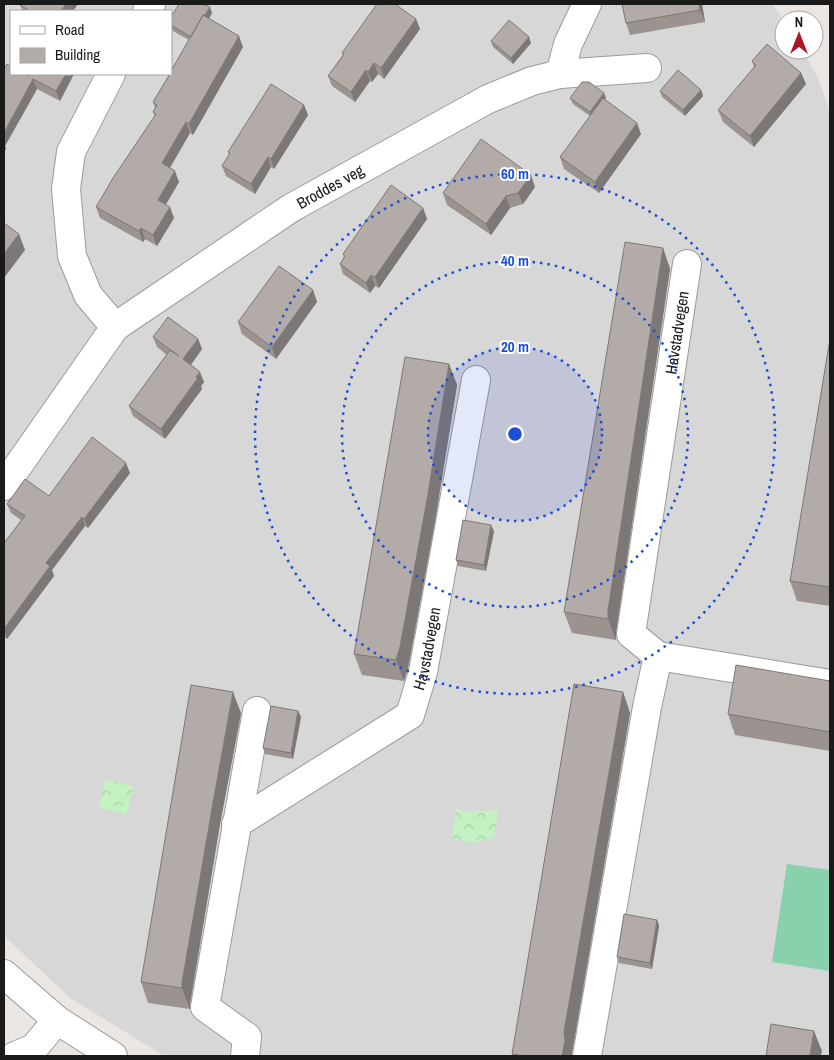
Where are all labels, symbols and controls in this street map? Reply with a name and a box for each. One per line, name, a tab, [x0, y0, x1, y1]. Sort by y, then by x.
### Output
legend	[10, 10, 172, 75]
north arrow	[774, 10, 824, 60]
text: N	[795, 13, 803, 31]
text: Road	[55, 19, 84, 40]
text: Building	[55, 44, 100, 65]
street label: Broddes veg	[292, 159, 368, 214]
text: 60 m	[501, 163, 529, 184]
text: 40 m	[501, 250, 529, 271]
street label: Havstadvegen	[659, 289, 694, 376]
text: 20 m	[501, 336, 529, 357]
centre of rings	[506, 425, 524, 443]
street label: Havstadvegen	[407, 605, 446, 693]

